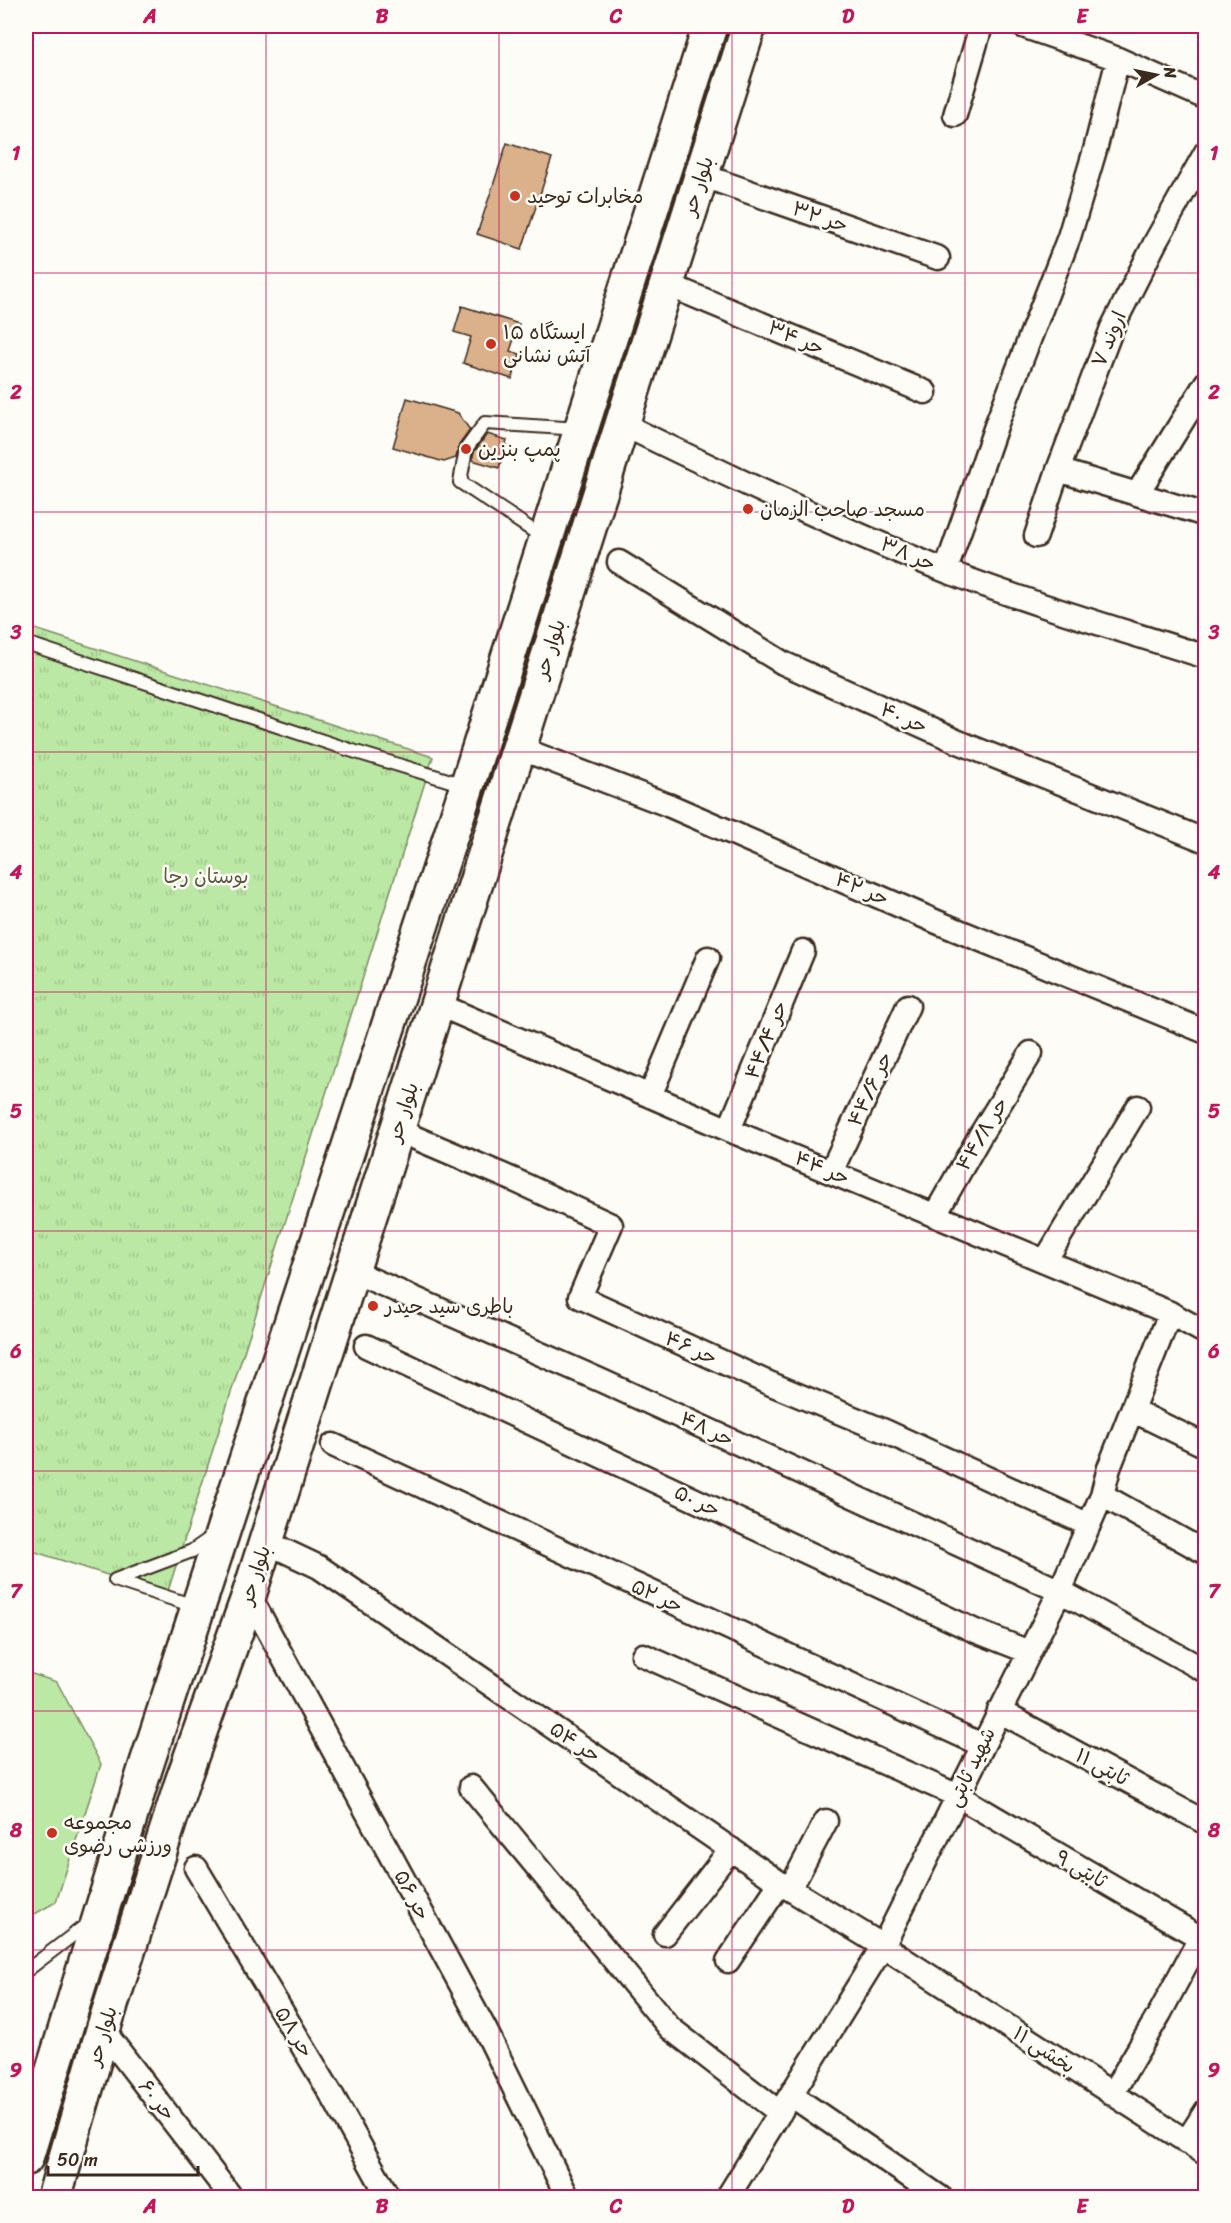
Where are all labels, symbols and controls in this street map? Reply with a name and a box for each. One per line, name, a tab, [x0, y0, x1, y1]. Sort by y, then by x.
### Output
text: A	[142, 0, 157, 34]
text: B	[376, 0, 389, 34]
text: C	[609, 0, 623, 34]
text: D	[842, 0, 855, 34]
text: E	[1076, 0, 1089, 34]
north arrow	[1126, 45, 1186, 105]
text: N	[1155, 64, 1186, 81]
text: 1	[12, 136, 21, 171]
text: 1	[1210, 136, 1219, 171]
street label: بلوار حر	[671, 152, 724, 222]
place label: مخابرات توحید	[527, 179, 643, 214]
marker: مخابرات توحید	[508, 189, 522, 203]
street label: حر ۳۲	[787, 191, 853, 243]
street label: اروند ۷	[1081, 305, 1137, 373]
street label: حر ۳۴	[762, 310, 830, 366]
place label: ایستگاه ۱۵ آتش نشانی	[503, 315, 592, 373]
marker: ایستگاه ۱۵ آتش نشانی	[484, 337, 498, 351]
text: 2	[9, 375, 22, 410]
text: 2	[1207, 375, 1220, 410]
place label: پمپ بنزین	[478, 432, 561, 467]
marker: پمپ بنزین	[459, 442, 473, 456]
place label: مسجد صاحب الزمان	[760, 492, 925, 527]
marker: مسجد صاحب الزمان	[741, 502, 755, 516]
street label: حر ۳۸	[875, 527, 941, 581]
text: 3	[10, 615, 22, 650]
street label: بلوار حر	[523, 615, 576, 685]
text: 3	[1208, 615, 1220, 650]
street label: حر ۴۰	[875, 692, 933, 744]
text: 4	[9, 855, 23, 890]
text: 4	[1207, 855, 1221, 890]
park label: بوستان رجا	[163, 859, 249, 894]
street label: حر ۴۲	[829, 862, 895, 916]
street label: حر ۴۴/۴	[734, 995, 798, 1085]
street label: حر ۴۴/۶	[837, 1046, 903, 1132]
street label: بلوار حر	[376, 1078, 429, 1148]
street label: حر ۴۴/۸	[946, 1090, 1018, 1178]
text: 5	[10, 1094, 22, 1129]
text: 5	[1208, 1094, 1220, 1129]
street label: حر ۴۴	[789, 1141, 855, 1195]
place label: باطری سید حیدر	[383, 1289, 513, 1324]
marker: باطری سید حیدر	[366, 1299, 380, 1313]
street label: حر ۴۶	[659, 1321, 723, 1375]
text: 6	[9, 1334, 22, 1369]
text: 6	[1207, 1334, 1220, 1369]
street label: حر ۴۸	[674, 1401, 740, 1457]
street label: حر ۵۰	[668, 1475, 726, 1527]
street label: بلوار حر	[228, 1541, 281, 1611]
street label: حر ۵۲	[625, 1569, 689, 1623]
text: 7	[10, 1574, 23, 1609]
text: 7	[1208, 1574, 1221, 1609]
street label: حر ۵۴	[542, 1712, 608, 1772]
street label: شهید ثابتی	[937, 1721, 1005, 1813]
street label: ثابتی ۱۱	[1069, 1738, 1136, 1796]
place label: مجموعه ورزشی رضوی	[64, 1805, 172, 1863]
text: 8	[9, 1813, 23, 1848]
text: 8	[1207, 1813, 1221, 1848]
marker: مجموعه ورزشی رضوی	[45, 1826, 59, 1840]
street label: ثابتی ۹	[1049, 1840, 1114, 1898]
street label: حر ۵۶	[384, 1863, 440, 1927]
street label: حر ۵۸	[265, 1999, 323, 2065]
street label: بلوار حر	[76, 2002, 128, 2072]
street label: بخشی ۱۱	[1006, 2017, 1082, 2083]
text: 9	[10, 2053, 22, 2088]
text: 9	[1208, 2053, 1220, 2088]
street label: حر ۶۰	[129, 2071, 185, 2129]
scale bar	[48, 2139, 198, 2177]
text: 50 m	[57, 2144, 98, 2176]
text: A	[142, 2189, 157, 2223]
text: B	[376, 2189, 389, 2223]
text: C	[609, 2189, 623, 2223]
text: D	[842, 2189, 855, 2223]
text: E	[1076, 2189, 1089, 2223]

